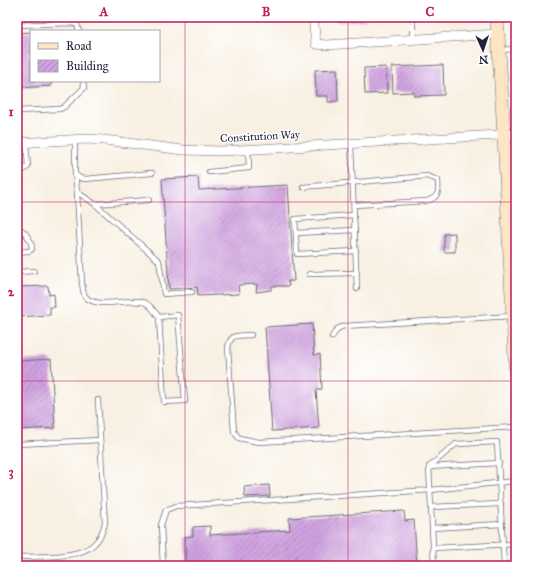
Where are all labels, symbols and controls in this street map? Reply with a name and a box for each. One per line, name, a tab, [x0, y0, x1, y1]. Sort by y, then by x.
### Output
text: A	[99, 4, 109, 20]
text: B	[262, 4, 271, 20]
text: C	[426, 4, 435, 20]
legend	[30, 30, 160, 82]
north arrow	[463, 30, 503, 70]
text: Road	[66, 39, 92, 53]
text: N	[478, 53, 489, 66]
text: Building	[66, 59, 109, 74]
text: 1	[8, 104, 14, 120]
street label: Constitution Way	[220, 128, 301, 145]
text: 2	[8, 284, 15, 300]
text: 3	[8, 464, 14, 480]

